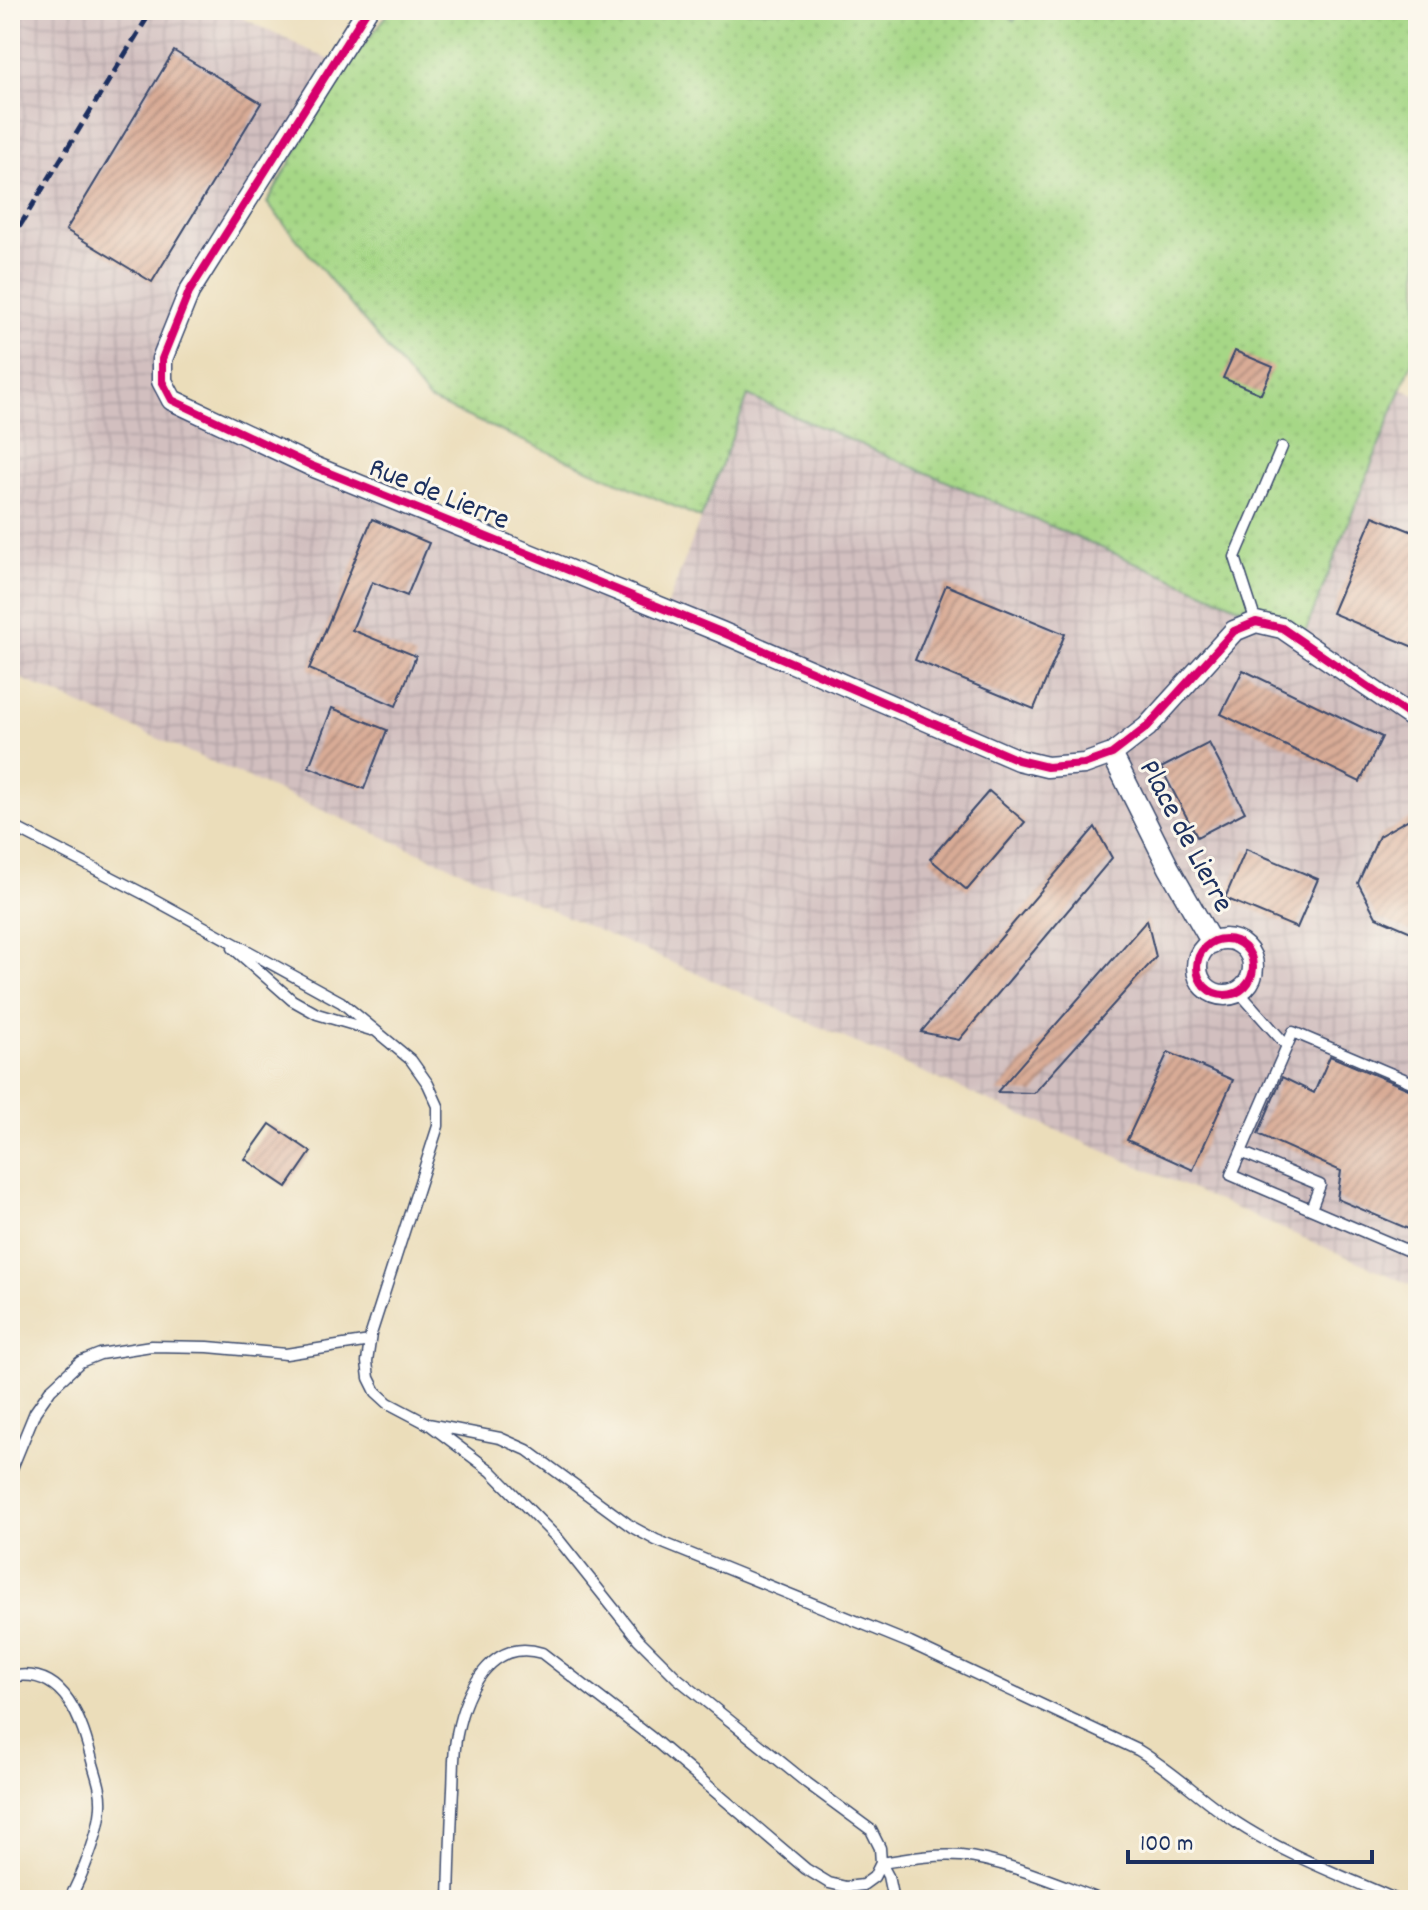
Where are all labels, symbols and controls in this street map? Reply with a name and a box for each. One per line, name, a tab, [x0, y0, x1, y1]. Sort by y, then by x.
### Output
street label: Rue de Lierre	[362, 448, 515, 544]
street label: Place de Lierre	[1126, 753, 1242, 921]
scale bar	[1128, 1814, 1372, 1864]
text: 100 m	[1140, 1828, 1193, 1862]

